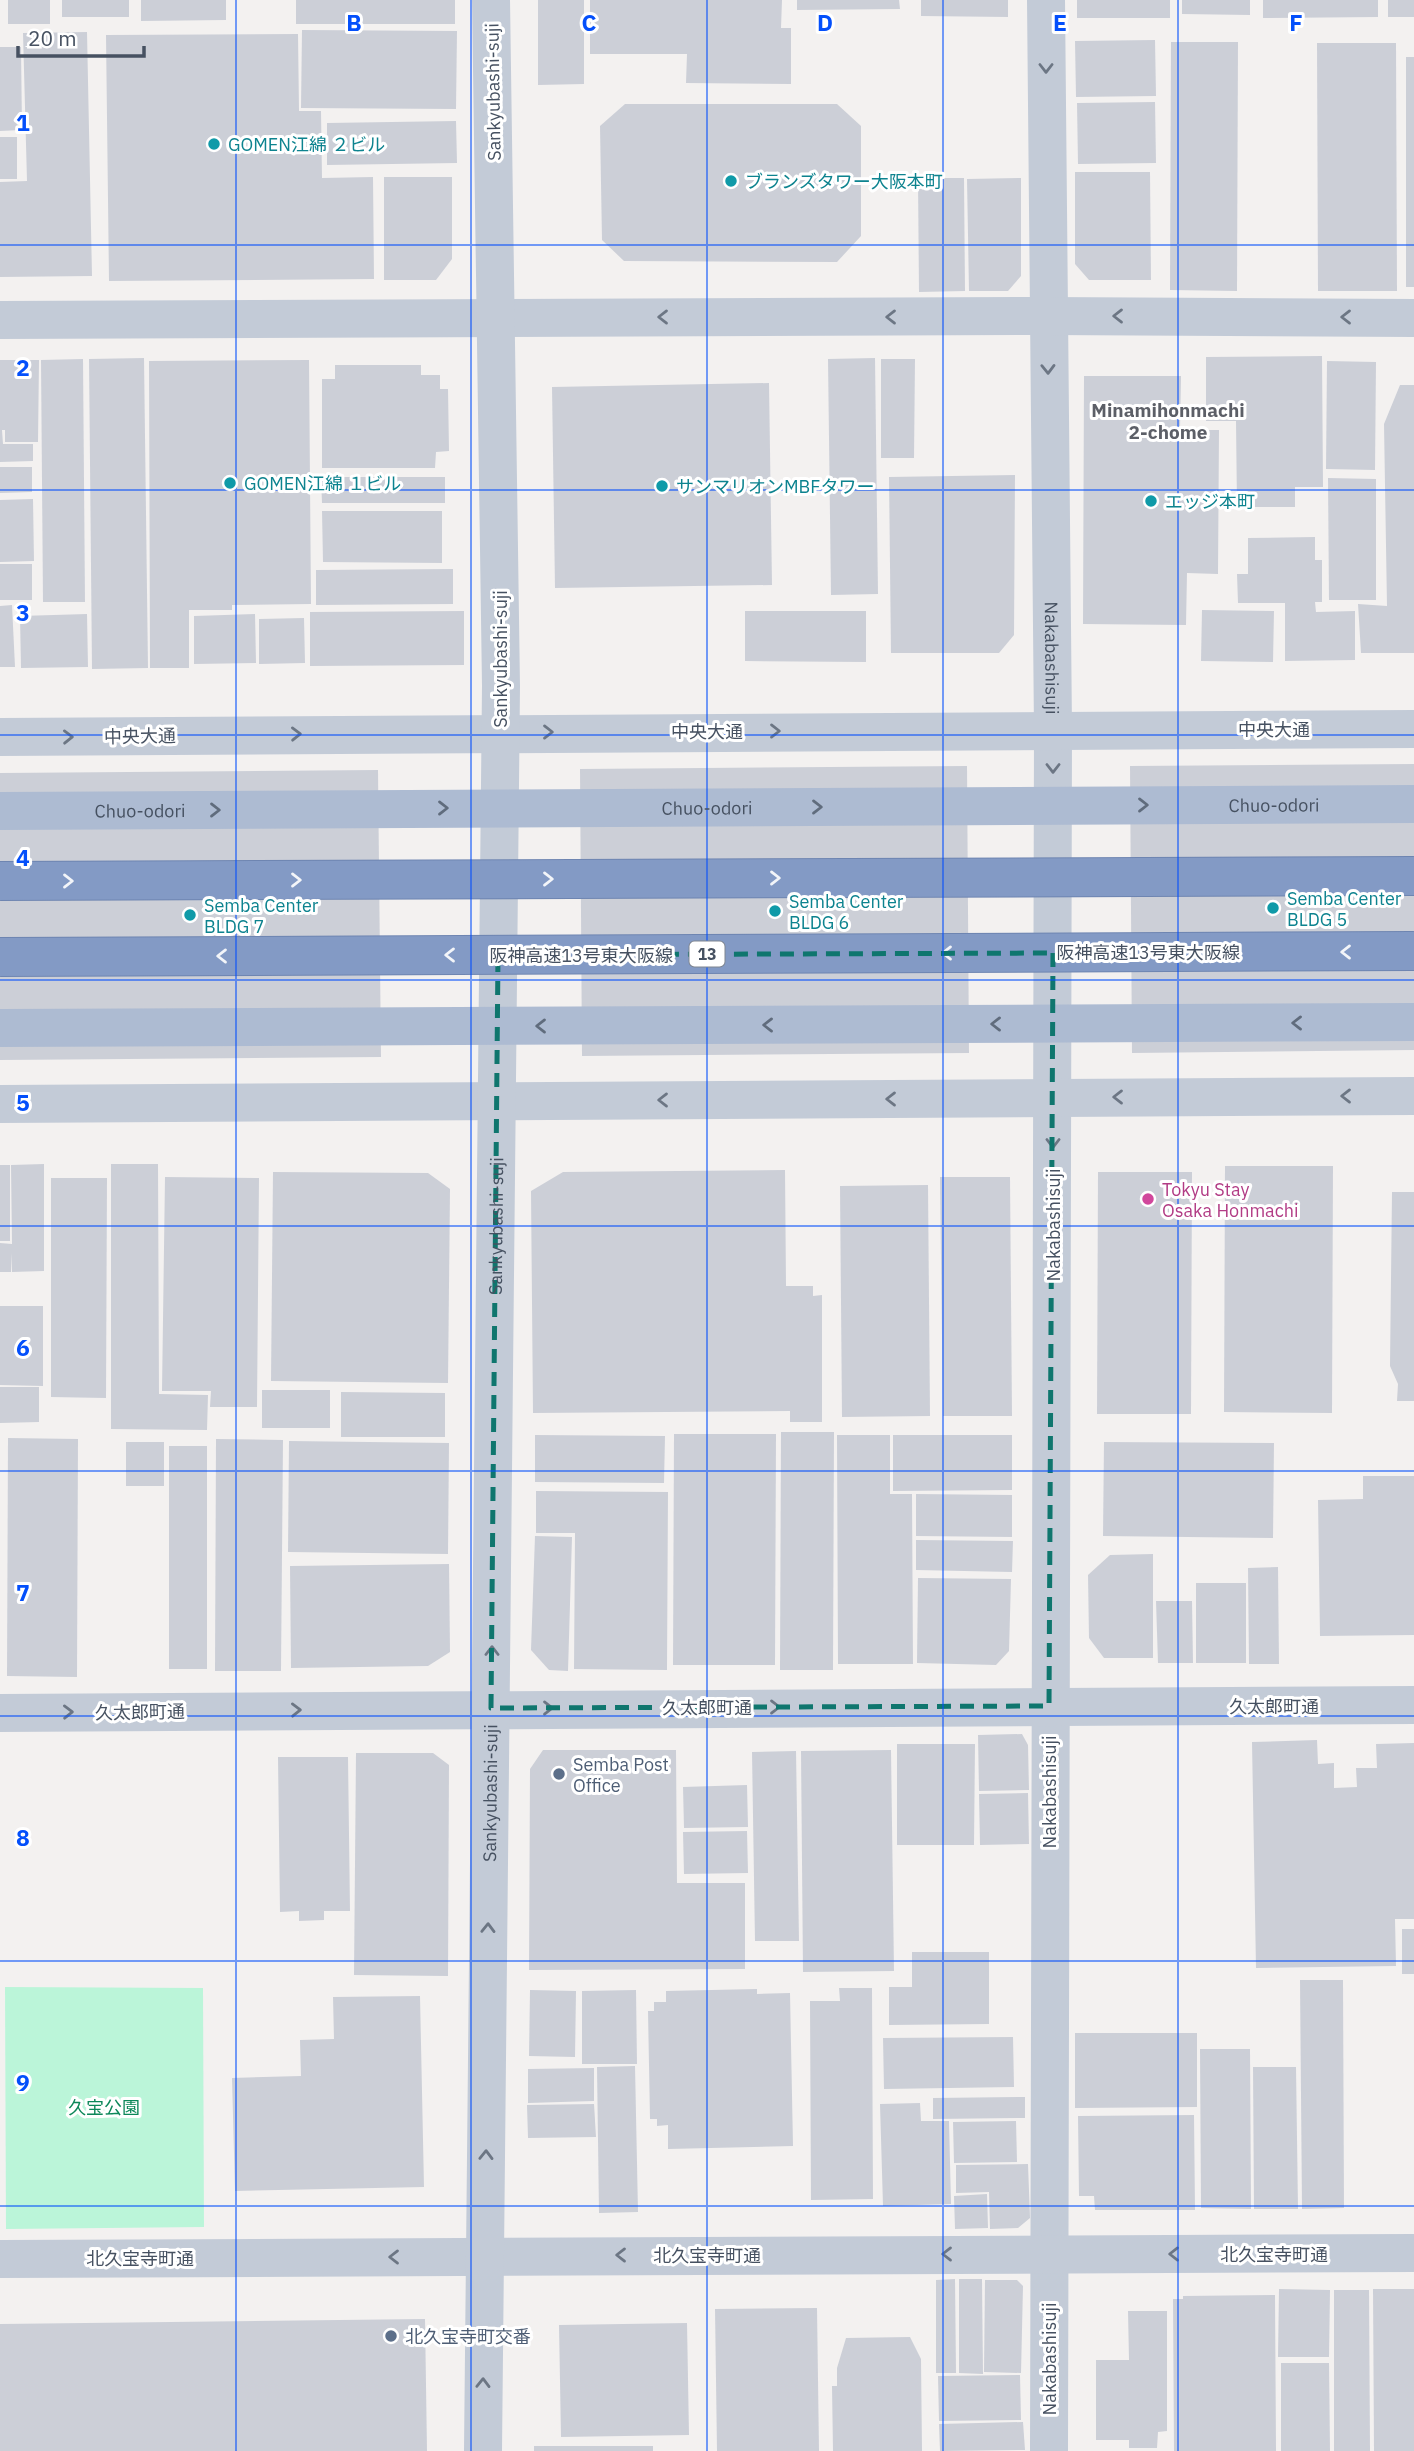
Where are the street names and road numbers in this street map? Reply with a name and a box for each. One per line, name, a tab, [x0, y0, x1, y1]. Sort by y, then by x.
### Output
street label: Sankyubashi-suji	[480, 23, 506, 161]
street label: Sankyubashi-suji	[489, 590, 512, 728]
street label: Nakabashisuji	[1040, 601, 1064, 715]
street label: 中央大通	[1238, 718, 1310, 741]
street label: 中央大通	[671, 720, 743, 743]
street label: 中央大通	[104, 724, 176, 748]
street label: Chuo-odori	[1228, 793, 1320, 816]
street label: Chuo-odori	[661, 796, 753, 819]
street label: Chuo-odori	[94, 799, 186, 822]
street label: 阪神高速13号東大阪線	[1056, 941, 1240, 964]
road number: 13	[690, 942, 724, 966]
street label: 阪神高速13号東大阪線	[489, 944, 673, 967]
street label: Sankyubashi-suji	[483, 1157, 508, 1295]
street label: Nakabashisuji	[1042, 1169, 1065, 1281]
street label: 久太郎町通	[1229, 1695, 1319, 1718]
street label: 久太郎町通	[662, 1696, 752, 1719]
street label: 久太郎町通	[95, 1700, 185, 1724]
street label: Sankyubashi-suji	[478, 1724, 502, 1862]
street label: Nakabashisuji	[1038, 1736, 1061, 1848]
street label: 北久宝寺町通	[1220, 2243, 1328, 2266]
street label: 北久宝寺町通	[653, 2244, 761, 2267]
street label: 北久宝寺町通	[86, 2247, 194, 2270]
street label: Nakabashisuji	[1038, 2303, 1061, 2415]

